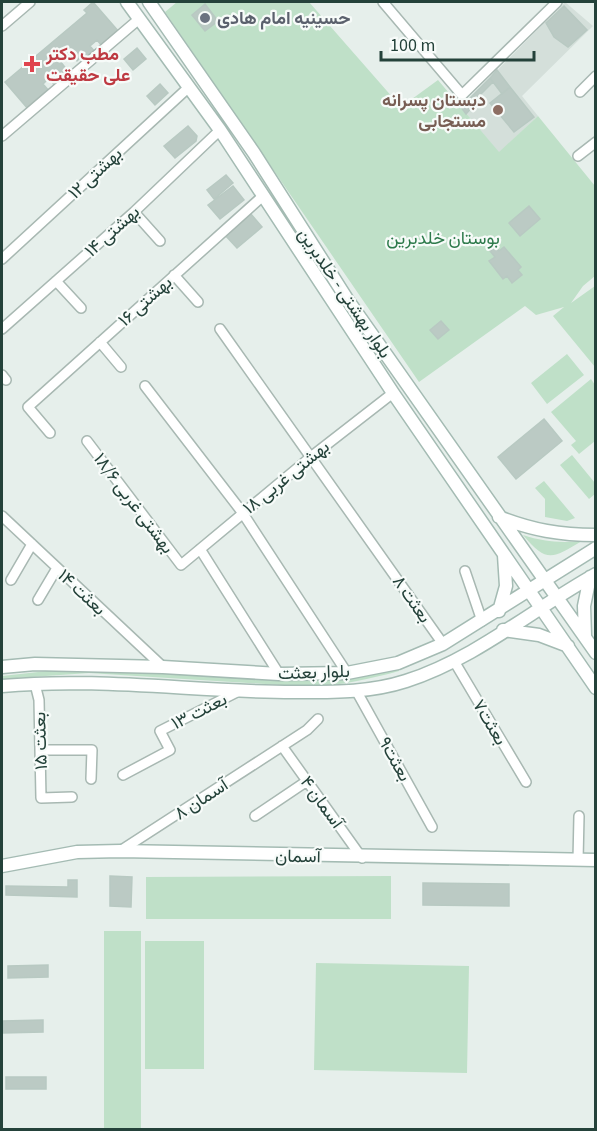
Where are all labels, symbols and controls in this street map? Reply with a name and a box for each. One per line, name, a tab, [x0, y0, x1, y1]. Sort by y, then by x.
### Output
place label: حسینیه امام هادی	[217, 6, 350, 31]
marker: حسینیه امام هادی	[198, 11, 212, 25]
scale bar	[381, 24, 534, 62]
text: 100 m	[390, 33, 435, 58]
place label: مطب دکتر علی حقیقت	[45, 42, 130, 88]
marker: مطب دکتر علی حقیقت	[23, 55, 41, 73]
place label: دبستان پسرانه مستجابی	[382, 88, 486, 134]
marker: دبستان پسرانه مستجابی	[491, 103, 505, 117]
street label: ۱۲ بهشتی	[63, 142, 128, 205]
street label: ۱۴ بهشتی	[79, 200, 145, 263]
street label: بلوار بهشتی - خلدبرین	[292, 223, 398, 363]
park label: بوستان خلدبرین	[386, 226, 500, 251]
street label: ۱۶ بهشتی	[113, 270, 178, 332]
street label: بهشتی غربی ۱۸	[238, 435, 335, 520]
street label: بهشتی غربی ۱۸/۶	[87, 448, 180, 559]
street label: بعثت ۱۴	[52, 563, 111, 621]
street label: ۸ بعثت	[386, 570, 437, 628]
street label: بلوار بعثت	[278, 659, 350, 686]
street label: ۱۳ بعثت	[167, 687, 231, 736]
street label: بعثت۷	[466, 695, 513, 750]
street label: بعثت ۱۵	[27, 711, 54, 771]
street label: بعثت۹	[372, 732, 417, 786]
street label: ۴ آسمان	[294, 771, 350, 835]
street label: ۸ آسمان	[169, 772, 235, 826]
street label: آسمان	[275, 844, 323, 869]

